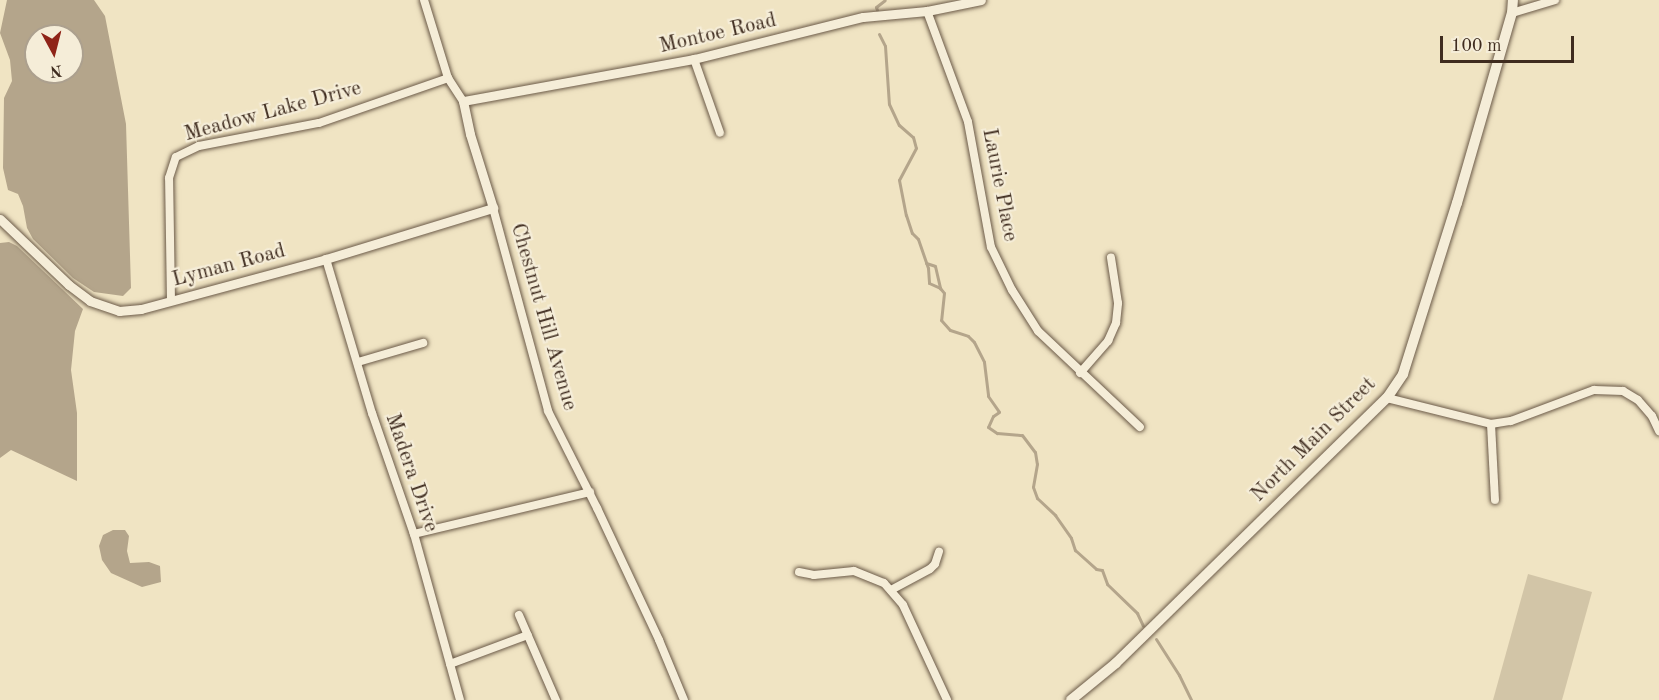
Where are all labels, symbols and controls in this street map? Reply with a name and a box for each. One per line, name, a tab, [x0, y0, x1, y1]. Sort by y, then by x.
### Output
street label: Montoe Road	[657, 8, 779, 60]
north arrow	[24, 24, 84, 84]
scale bar	[1443, 24, 1576, 62]
text: 100 m	[1451, 37, 1502, 55]
text: N	[49, 61, 63, 79]
street label: Meadow Lake Drive	[182, 76, 364, 148]
street label: Laurie Place	[976, 126, 1022, 244]
street label: Chestnut Hill Avenue	[504, 221, 582, 413]
street label: Lyman Road	[170, 239, 288, 293]
street label: North Main Street	[1246, 372, 1382, 508]
street label: Madera Drive	[379, 410, 443, 536]

